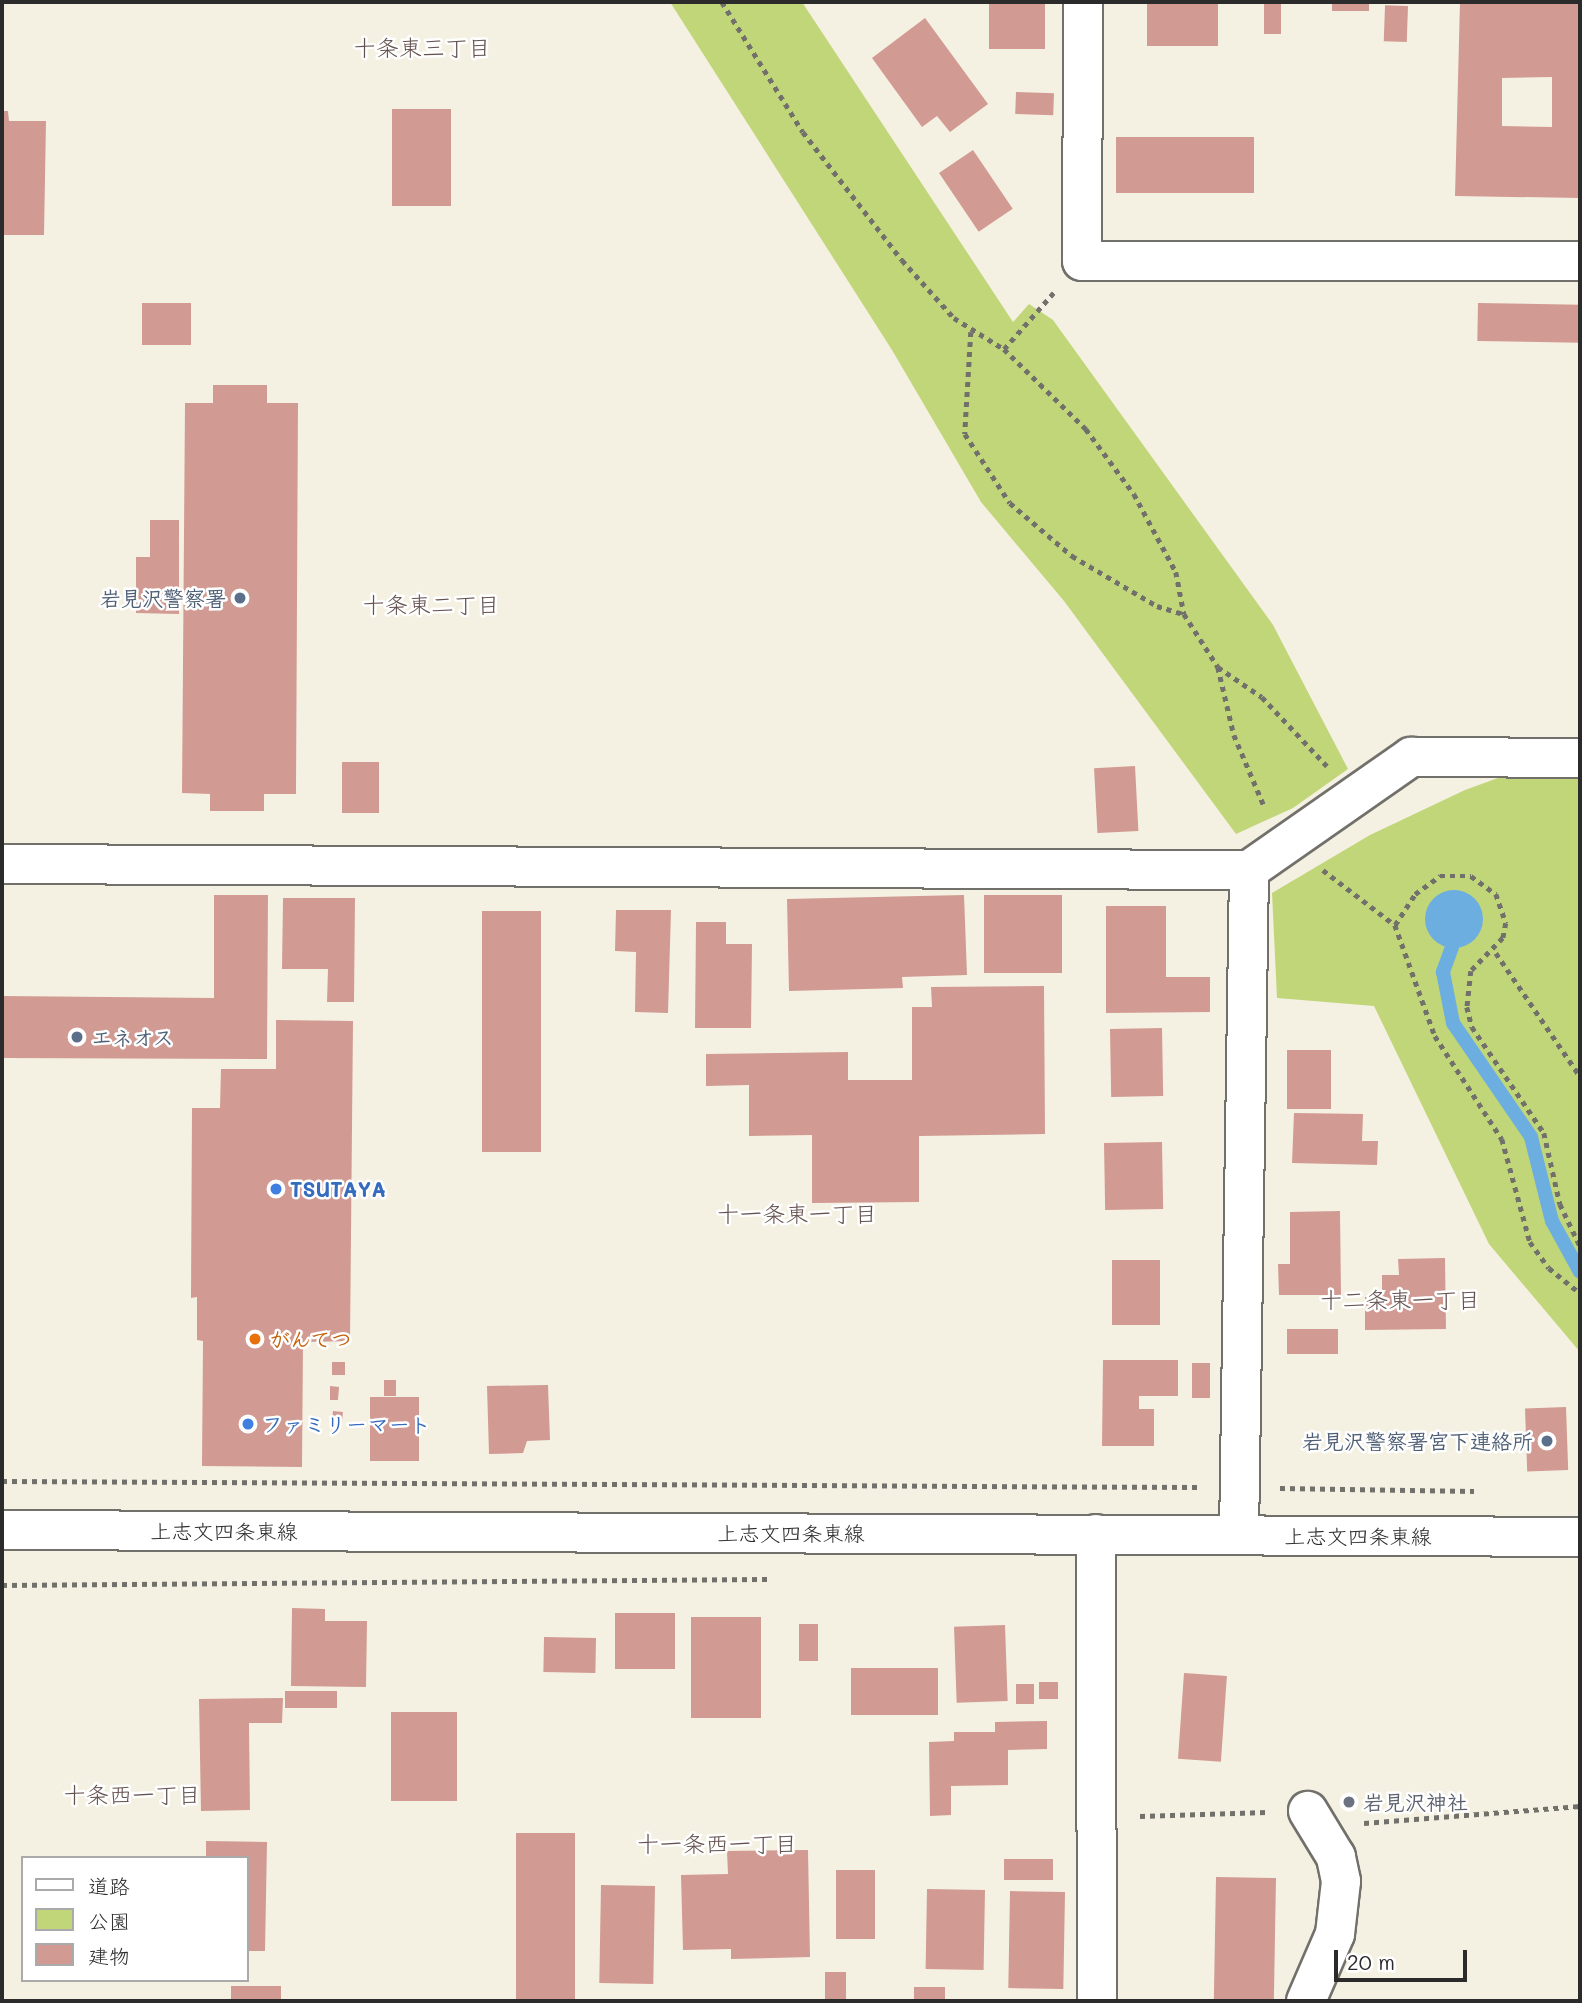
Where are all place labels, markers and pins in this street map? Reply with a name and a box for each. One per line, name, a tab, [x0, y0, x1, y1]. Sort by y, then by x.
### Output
place label: 岩見沢警察署	[100, 585, 226, 611]
marker: 岩見沢警察署	[232, 590, 248, 606]
place label: エネオス	[91, 1024, 175, 1050]
marker: エネオス	[69, 1029, 85, 1045]
place label: TSUTAYA	[290, 1176, 386, 1202]
marker: TSUTAYA	[268, 1181, 284, 1197]
place label: がんてつ	[269, 1326, 353, 1352]
marker: がんてつ	[247, 1331, 263, 1347]
place label: ファミリーマート	[262, 1411, 430, 1437]
marker: ファミリーマート	[240, 1416, 256, 1432]
place label: 岩見沢警察署宮下連絡所	[1302, 1428, 1533, 1454]
marker: 岩見沢警察署宮下連絡所	[1539, 1433, 1555, 1449]
place label: 岩見沢神社	[1363, 1789, 1468, 1815]
marker: 岩見沢神社	[1341, 1794, 1357, 1810]

